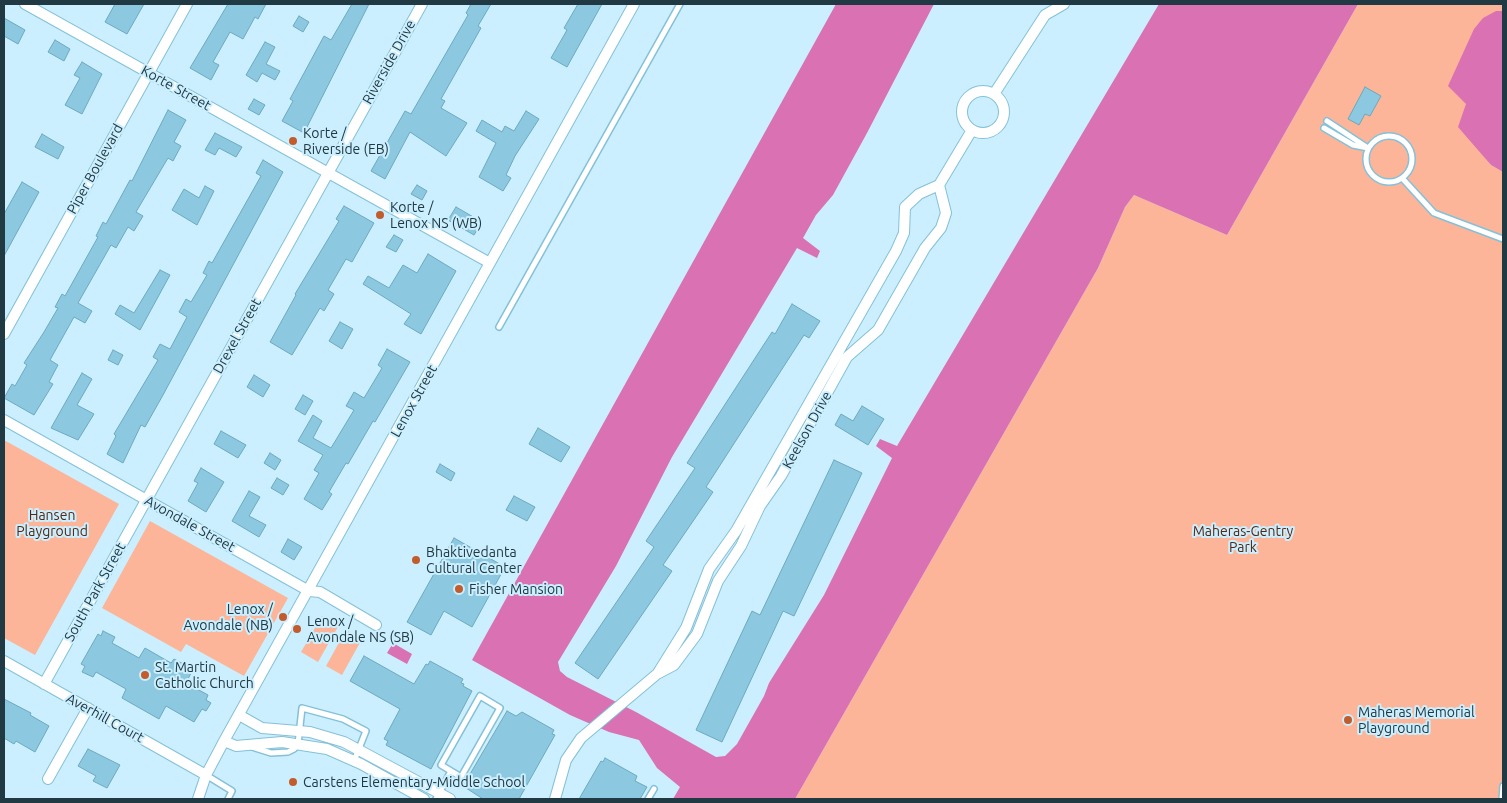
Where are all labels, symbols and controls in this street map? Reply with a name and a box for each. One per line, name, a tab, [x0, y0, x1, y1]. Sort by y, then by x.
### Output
street label: Riverside Drive	[359, 17, 419, 107]
street label: Korte Street	[138, 62, 214, 114]
street label: Piper Boulevard	[63, 121, 127, 217]
place label: Korte / Riverside (EB)	[303, 125, 389, 158]
marker: Korte / Riverside (EB)	[287, 135, 299, 147]
place label: Korte / Lenox NS (WB)	[390, 199, 482, 232]
marker: Korte / Lenox NS (WB)	[374, 209, 386, 221]
street label: Drexel Street	[209, 295, 265, 377]
street label: Lenox Street	[387, 362, 441, 440]
street label: Keelson Drive	[779, 388, 835, 472]
street label: Avondale Street	[142, 492, 238, 556]
park label: Hansen Playground	[16, 507, 88, 540]
park label: Maheras-Gentry Park	[1193, 523, 1293, 556]
street label: South Park Street	[61, 540, 129, 644]
place label: Bhaktivedanta Cultural Center	[426, 544, 522, 576]
marker: Bhaktivedanta Cultural Center	[410, 554, 422, 566]
place label: Fisher Mansion	[469, 581, 563, 597]
marker: Fisher Mansion	[453, 583, 465, 595]
place label: Lenox / Avondale (NB)	[184, 601, 273, 634]
marker: Lenox / Avondale (NB)	[277, 611, 289, 623]
place label: Lenox / Avondale NS (SB)	[307, 613, 414, 646]
marker: Lenox / Avondale NS (SB)	[291, 623, 303, 635]
place label: St. Martin Catholic Church	[155, 659, 254, 692]
marker: St. Martin Catholic Church	[139, 669, 151, 681]
street label: Averhill Court	[63, 690, 147, 746]
place label: Maheras Memorial Playground	[1358, 704, 1475, 736]
marker: Maheras Memorial Playground	[1342, 714, 1354, 726]
place label: Carstens Elementary-Middle School	[303, 774, 525, 790]
marker: Carstens Elementary-Middle School	[287, 776, 299, 788]

